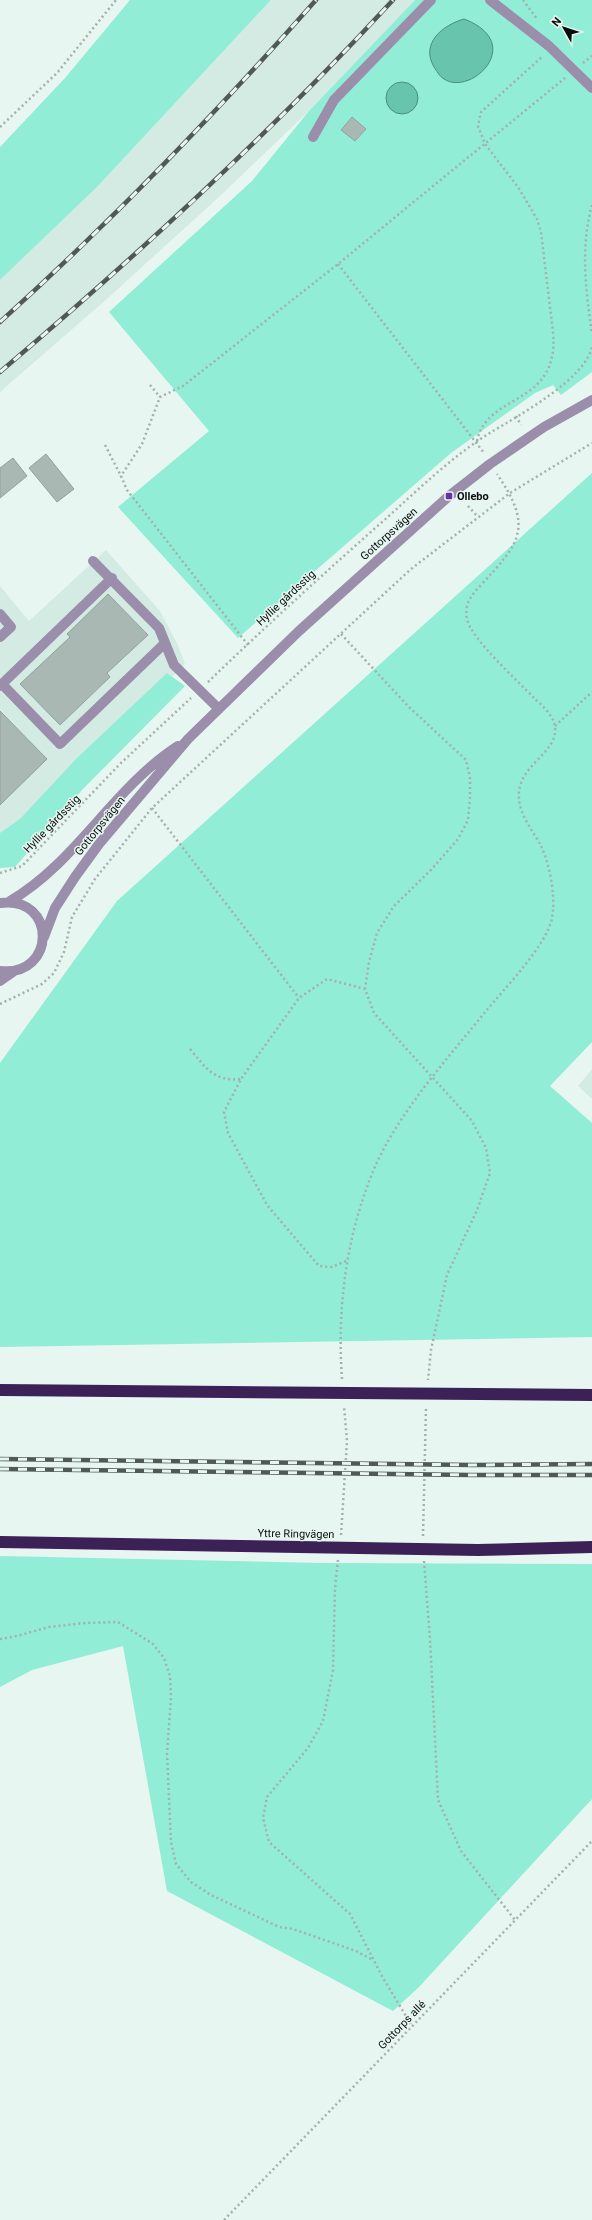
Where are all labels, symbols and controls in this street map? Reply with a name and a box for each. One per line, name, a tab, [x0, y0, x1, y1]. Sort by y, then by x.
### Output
north arrow	[544, 8, 584, 48]
text: N	[549, 15, 564, 29]
place label: Ollebo	[457, 490, 489, 503]
marker: Ollebo	[444, 491, 454, 501]
street label: Gottorpsvägen	[358, 505, 420, 563]
street label: Hyllie gårdsstig	[254, 568, 318, 628]
street label: Hyllie gårdsstig	[21, 792, 83, 856]
street label: Gottorpsvägen	[72, 794, 128, 858]
street label: Yttre Ringvägen	[257, 1527, 335, 1541]
street label: Gottorps allé	[376, 1998, 429, 2052]

